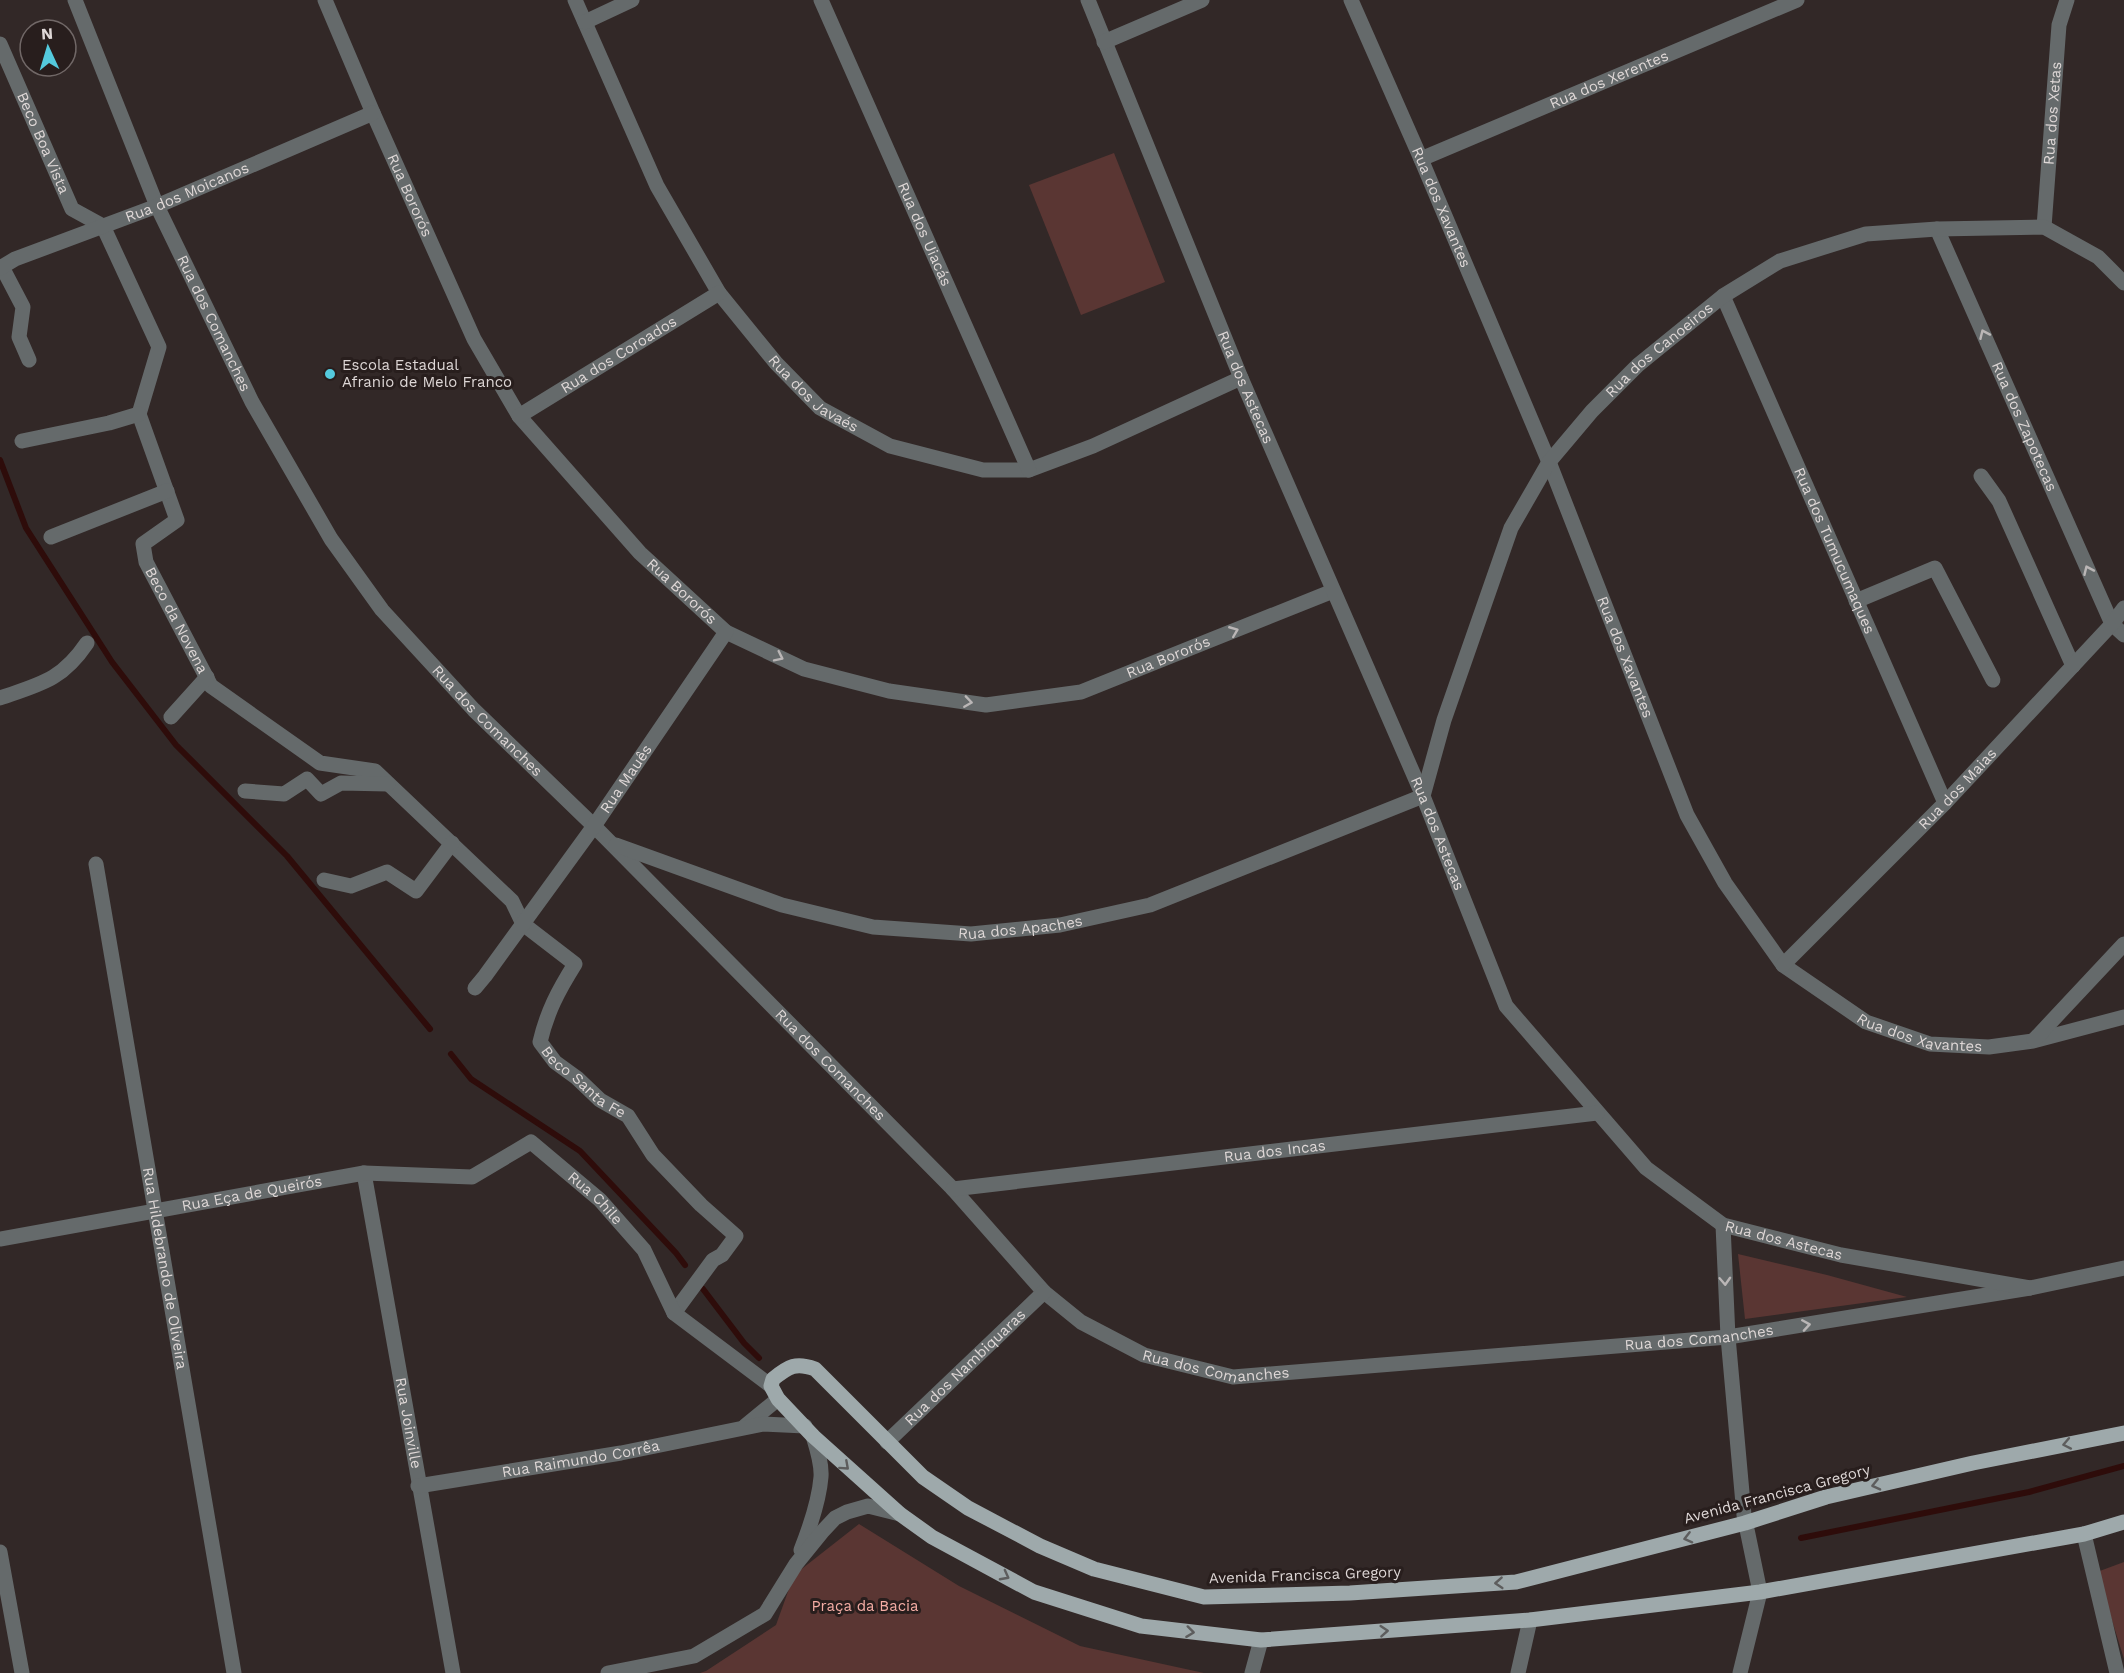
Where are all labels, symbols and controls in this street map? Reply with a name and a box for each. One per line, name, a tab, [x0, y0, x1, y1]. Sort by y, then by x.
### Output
north arrow	[18, 18, 78, 78]
text: N	[40, 24, 54, 43]
street label: Rua dos Xerentes	[1547, 46, 1671, 113]
street label: Rua dos Xetas	[2040, 61, 2065, 165]
street label: Beco Boa Vista	[13, 89, 73, 197]
street label: Rua dos Xavantes	[1408, 144, 1475, 270]
street label: Rua Bororós	[383, 151, 436, 240]
street label: Rua dos Moicanos	[123, 158, 252, 226]
street label: Rua dos Uiacás	[894, 179, 955, 289]
street label: Rua dos Comanches	[173, 252, 255, 395]
street label: Rua dos Canoeiros	[1602, 299, 1717, 401]
street label: Rua dos Coroados	[557, 312, 680, 397]
street label: Rua dos Astecas	[1214, 328, 1277, 446]
one-way arrow	[1979, 330, 1991, 341]
street label: Rua dos Javaés	[764, 351, 861, 436]
place label: Escola Estadual Afranio de Melo Franco	[342, 356, 512, 391]
street label: Rua dos Zapotecas	[1988, 359, 2061, 494]
marker: Escola Estadual Afranio de Melo Franco	[323, 367, 337, 381]
street label: Rua dos Tumucumaques	[1790, 465, 1879, 637]
street label: Rua Bororós	[643, 555, 721, 628]
street label: Beco da Novena	[141, 564, 212, 677]
one-way arrow	[2084, 566, 2096, 577]
street label: Rua dos Xavantes	[1593, 594, 1657, 720]
one-way arrow	[1228, 626, 1239, 638]
street label: Rua Bororós	[1124, 632, 1213, 682]
one-way arrow	[772, 650, 783, 662]
street label: Rua dos Comanches	[428, 661, 546, 780]
one-way arrow	[963, 696, 972, 708]
street label: Rua Mauês	[596, 741, 656, 817]
street label: Rua dos Maias	[1915, 744, 2001, 833]
street label: Rua dos Astecas	[1407, 774, 1468, 893]
street label: Rua dos Apaches	[957, 911, 1084, 943]
street label: Rua dos Comanches	[771, 1006, 889, 1125]
street label: Rua dos Xavantes	[1853, 1009, 1983, 1056]
street label: Beco Santa Fe	[537, 1043, 629, 1122]
street label: Rua dos Incas	[1223, 1136, 1327, 1166]
street label: Rua Hildebrando de Oliveira	[139, 1166, 191, 1371]
street label: Rua Chile	[564, 1168, 626, 1228]
street label: Rua Eça de Queirós	[180, 1172, 324, 1215]
street label: Rua dos Astecas	[1723, 1217, 1844, 1264]
one-way arrow	[1719, 1277, 1731, 1286]
street label: Rua dos Nambiquaras	[901, 1305, 1029, 1429]
one-way arrow	[1801, 1319, 1811, 1331]
street label: Rua dos Comanches	[1624, 1321, 1775, 1354]
street label: Rua dos Comanches	[1141, 1346, 1290, 1387]
street label: Rua Joinville	[392, 1376, 425, 1470]
street label: Rua Raimundo Corrêa	[501, 1436, 662, 1481]
one-way arrow	[2062, 1437, 2072, 1450]
one-way arrow	[839, 1459, 849, 1470]
street label: Avenida Francisca Gregory	[1682, 1460, 1872, 1528]
one-way arrow	[1871, 1478, 1881, 1491]
one-way arrow	[1684, 1530, 1694, 1543]
street label: Avenida Francisca Gregory	[1209, 1563, 1402, 1587]
one-way arrow	[998, 1569, 1009, 1580]
one-way arrow	[1494, 1576, 1503, 1589]
park label: Praça da Bacia	[811, 1597, 919, 1615]
one-way arrow	[1185, 1625, 1195, 1638]
one-way arrow	[1380, 1625, 1389, 1638]

